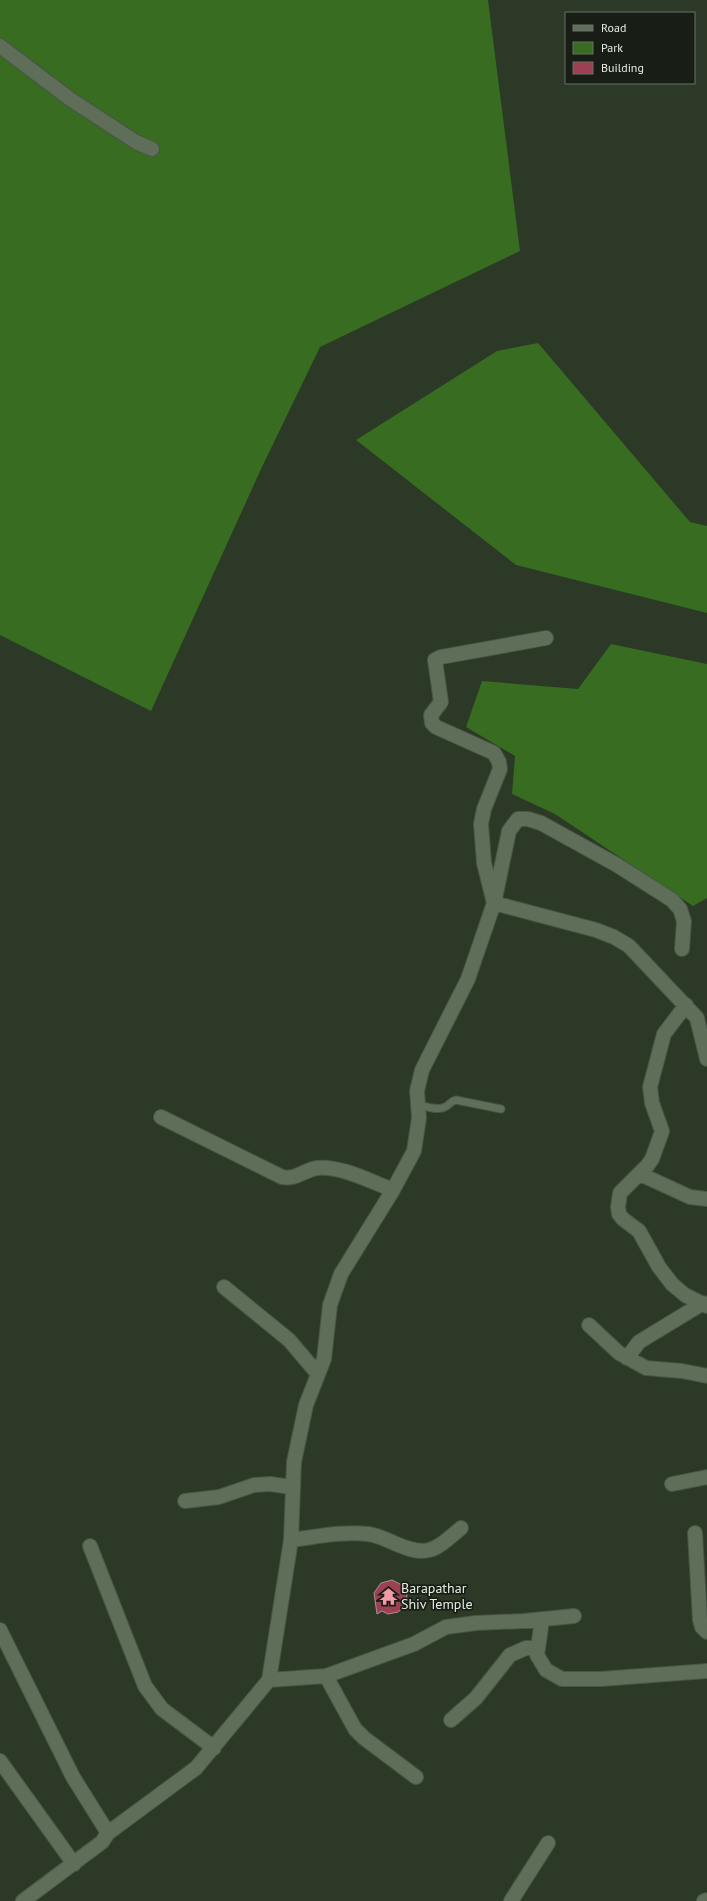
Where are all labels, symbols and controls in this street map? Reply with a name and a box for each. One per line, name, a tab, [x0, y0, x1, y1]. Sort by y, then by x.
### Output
legend	[565, 12, 695, 84]
text: Road	[601, 20, 626, 35]
text: Park	[601, 40, 623, 55]
text: Building	[601, 60, 644, 75]
place label: Barapathar Shiv Temple	[401, 1579, 473, 1613]
temple icon: Barapathar Shiv Temple	[378, 1586, 398, 1606]

